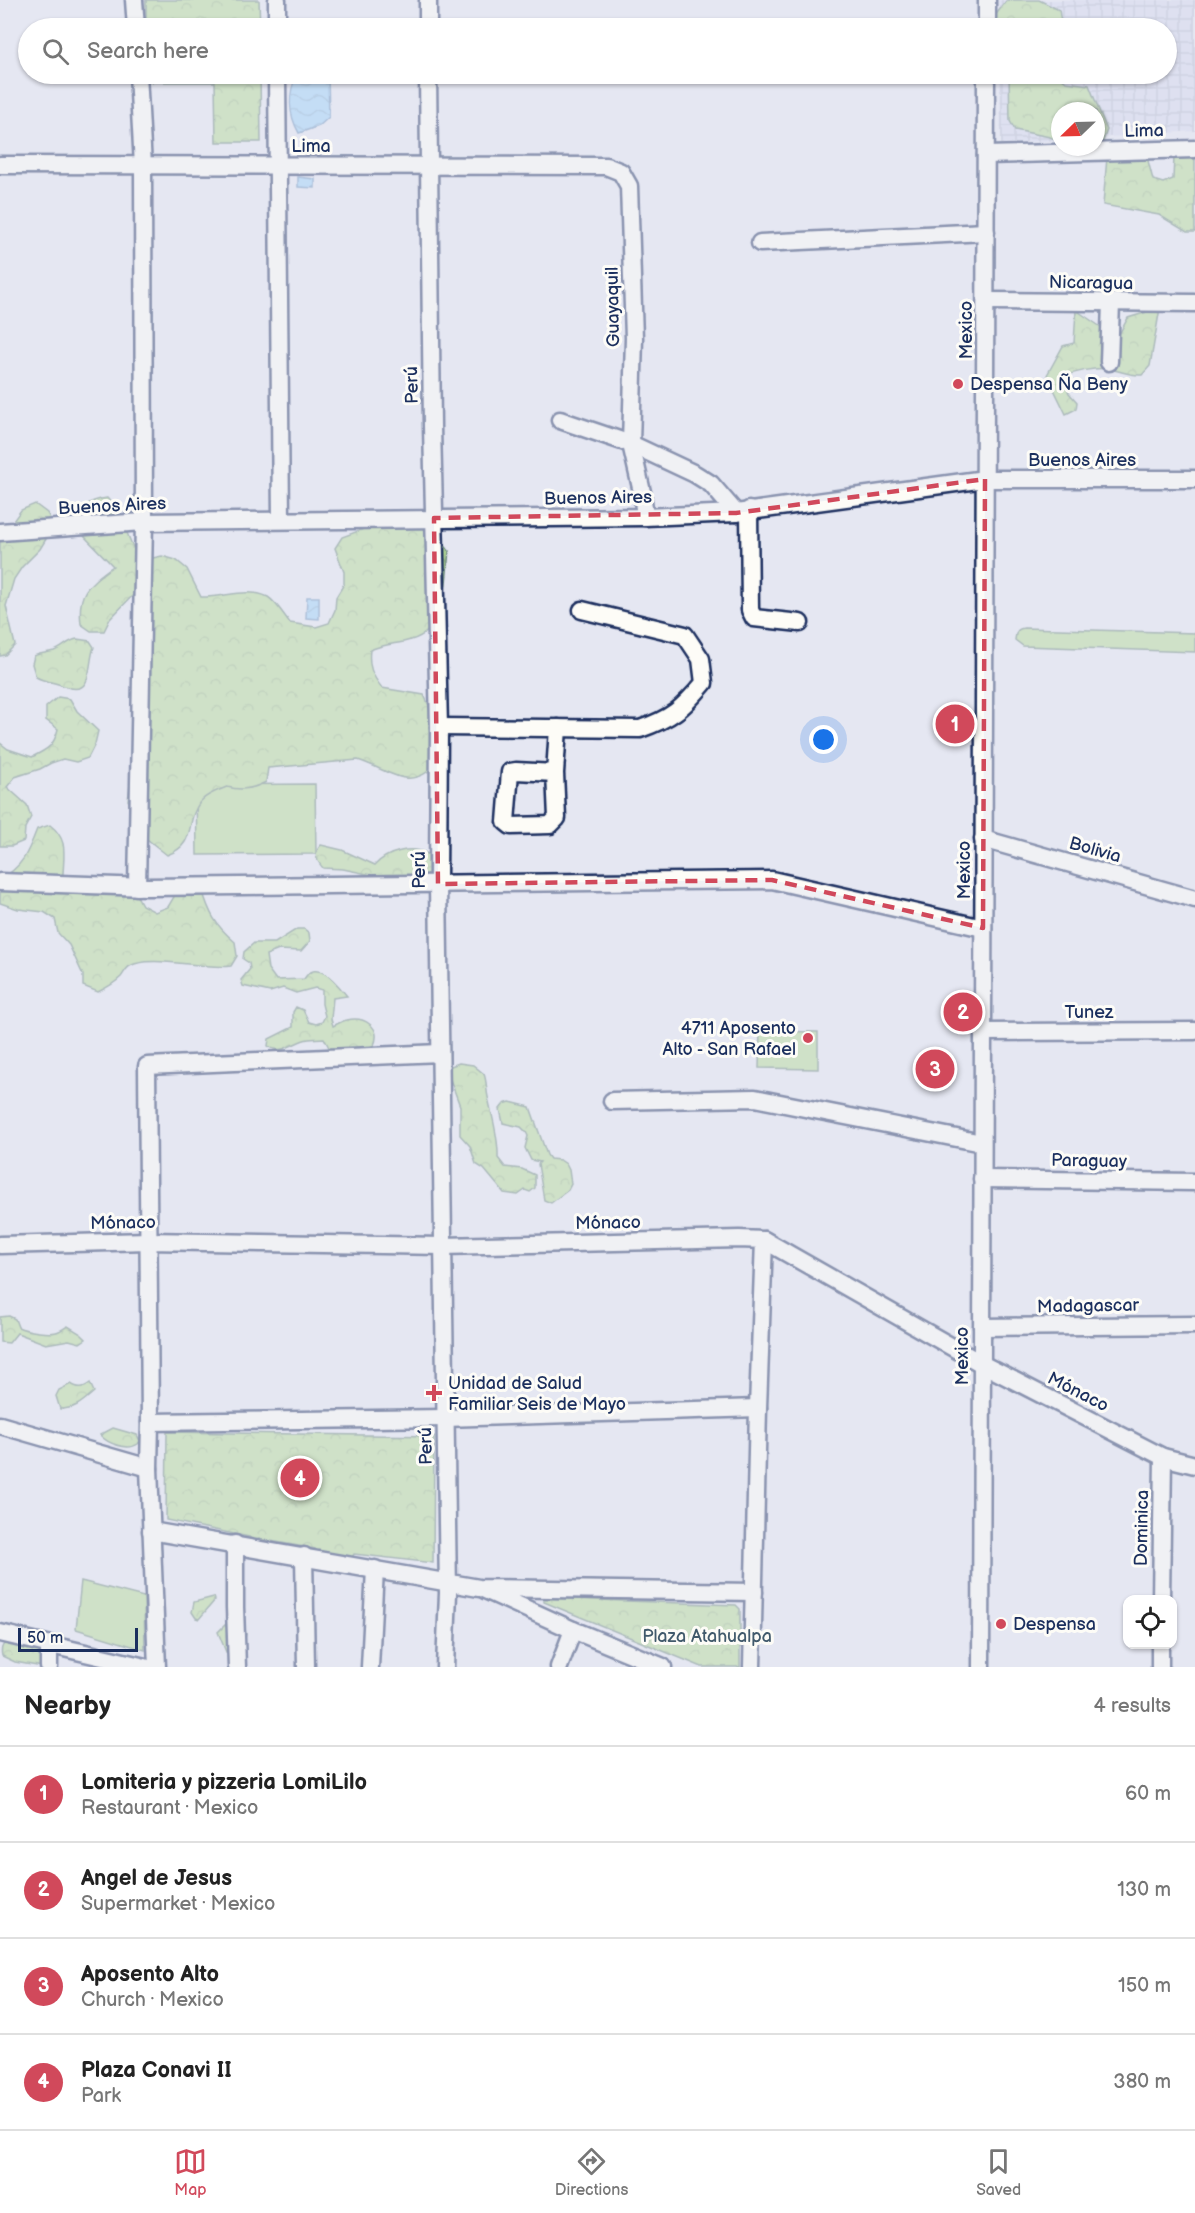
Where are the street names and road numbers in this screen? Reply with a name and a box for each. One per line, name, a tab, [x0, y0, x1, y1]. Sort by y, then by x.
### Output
street label: Lima	[1124, 120, 1164, 142]
street label: Lima	[291, 136, 331, 157]
street label: Guayaquil	[602, 267, 624, 347]
street label: Nicaragua	[1049, 272, 1133, 294]
street label: Mexico	[956, 301, 977, 359]
street label: Perú	[401, 366, 423, 404]
street label: Buenos Aires	[1028, 450, 1136, 471]
street label: Buenos Aires	[544, 487, 652, 509]
street label: Buenos Aires	[57, 493, 167, 519]
street label: Bolivia	[1067, 833, 1123, 867]
street label: Mexico	[954, 841, 975, 899]
street label: Perú	[409, 851, 430, 889]
street label: Tunez	[1065, 1002, 1114, 1023]
street label: Paraguay	[1051, 1150, 1128, 1172]
street label: Mónaco	[90, 1212, 156, 1234]
street label: Mónaco	[575, 1212, 641, 1234]
street label: Madagascar	[1037, 1295, 1140, 1317]
street label: Mexico	[952, 1327, 973, 1385]
street label: Mónaco	[1044, 1368, 1112, 1416]
street label: Perú	[415, 1427, 437, 1465]
street label: Dominica	[1131, 1490, 1153, 1566]

